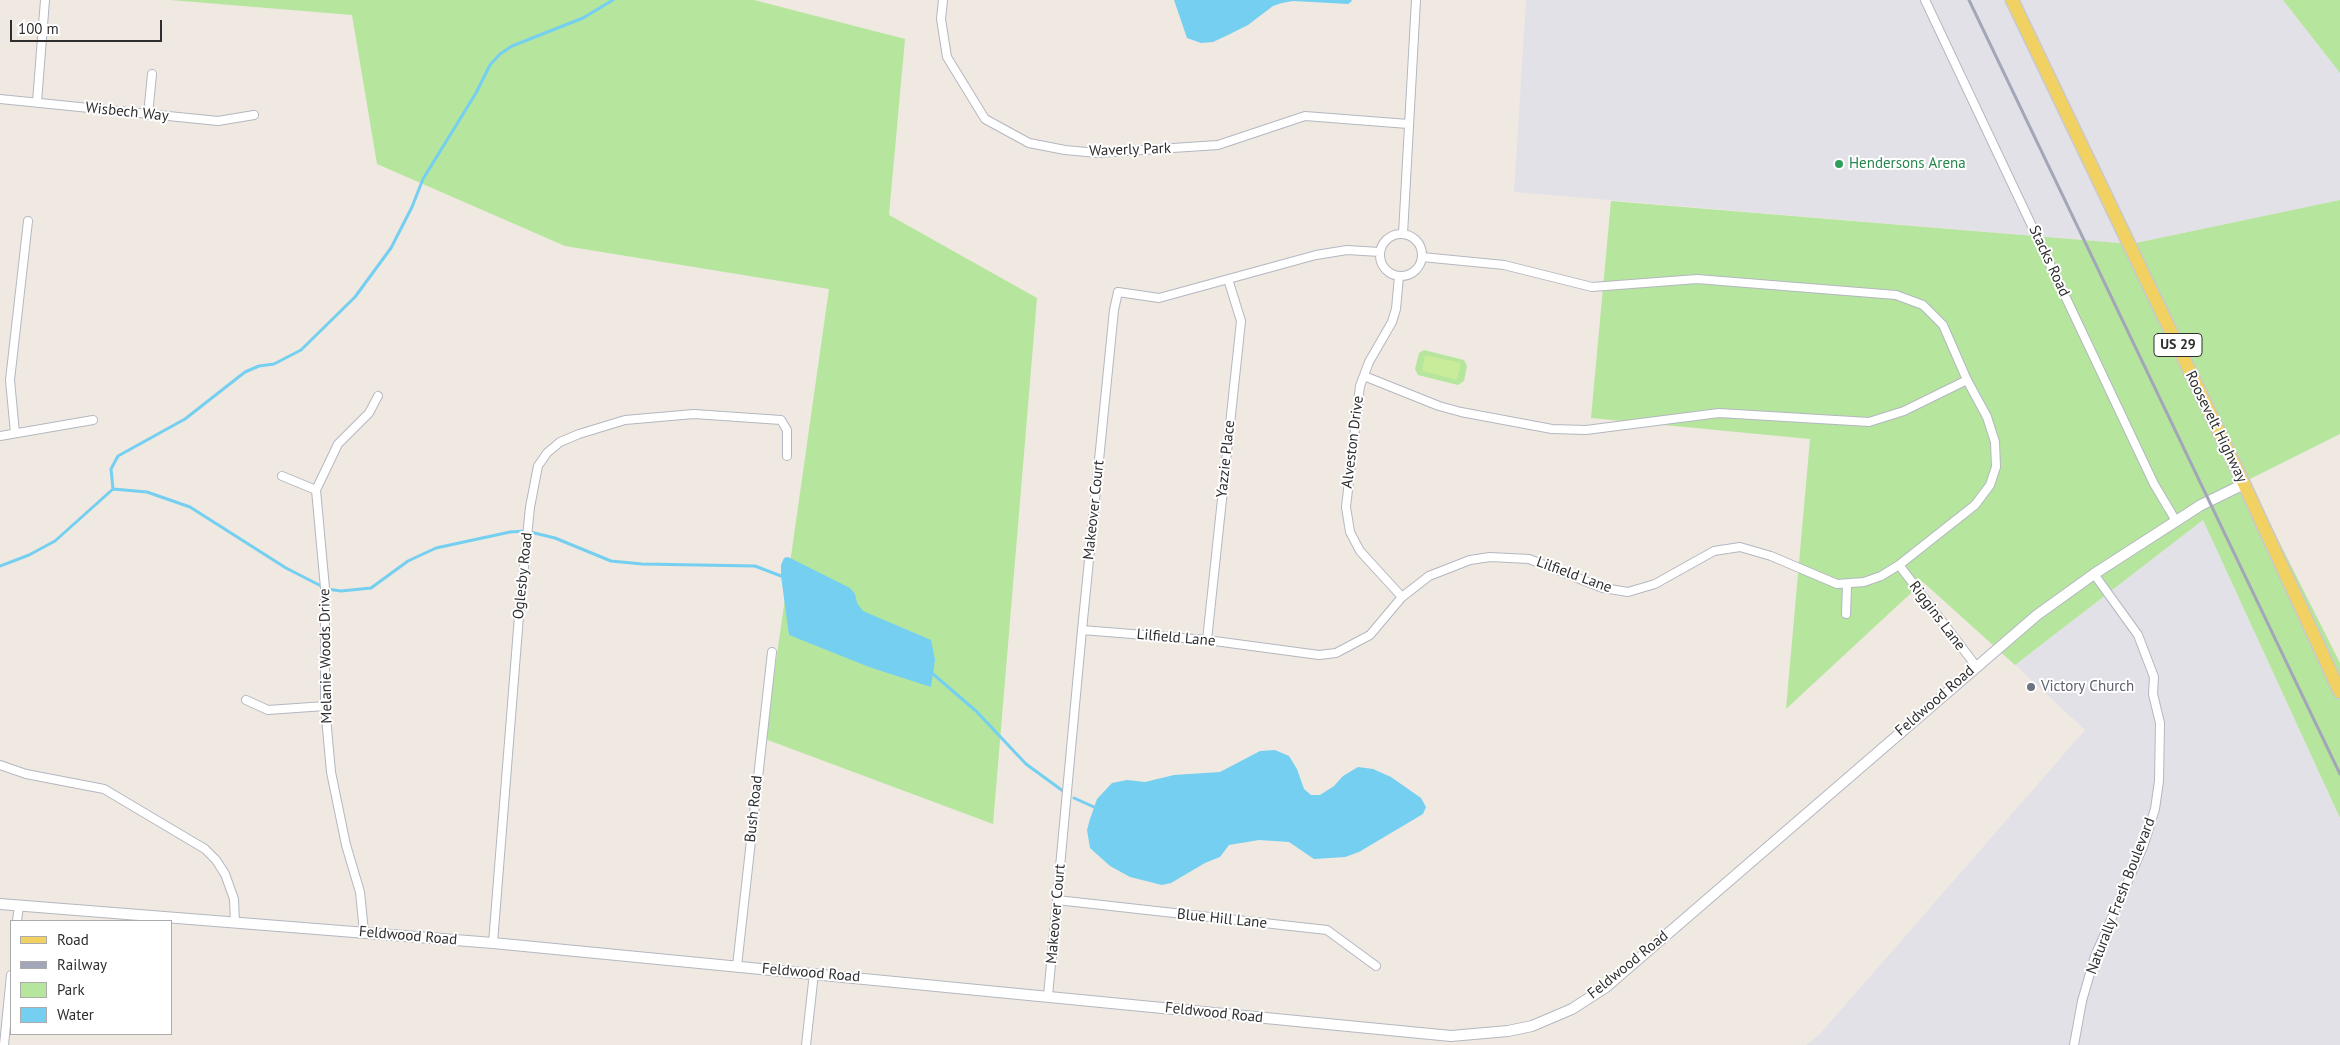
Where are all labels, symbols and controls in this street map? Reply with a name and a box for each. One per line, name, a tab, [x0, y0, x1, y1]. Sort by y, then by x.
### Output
scale bar	[12, 10, 165, 42]
text: 100 m	[18, 19, 59, 38]
street label: Wisbech Way	[85, 99, 169, 125]
street label: Waverly Park	[1089, 140, 1171, 160]
place label: Hendersons Arena	[1849, 155, 1966, 173]
marker: Hendersons Arena	[1833, 158, 1845, 170]
street label: Stacks Road	[2025, 223, 2073, 299]
road number: US 29	[2154, 334, 2202, 356]
street label: Roosevelt Highway	[2181, 368, 2251, 486]
street label: Alveston Drive	[1338, 395, 1368, 489]
street label: Yazzie Place	[1213, 419, 1239, 499]
street label: Makeover Court	[1080, 459, 1108, 561]
street label: Oglesby Road	[509, 532, 537, 620]
street label: Lilfield Lane	[1534, 553, 1614, 597]
street label: Riggins Lane	[1905, 578, 1969, 654]
street label: Melanie Woods Drive	[316, 588, 336, 724]
street label: Lilfield Lane	[1136, 626, 1216, 650]
street label: Feldwood Road	[1892, 662, 1978, 740]
place label: Victory Church	[2041, 678, 2134, 696]
marker: Victory Church	[2025, 681, 2037, 693]
street label: Bush Road	[742, 775, 766, 843]
street label: Naturally Fresh Boulevard	[2083, 815, 2159, 977]
street label: Makeover Court	[1043, 863, 1069, 965]
street label: Blue Hill Lane	[1176, 905, 1268, 933]
legend	[10, 920, 172, 1035]
street label: Feldwood Road	[358, 923, 458, 949]
street label: Feldwood Road	[1584, 927, 1672, 1003]
text: Road	[57, 930, 89, 949]
text: Railway	[57, 955, 107, 974]
street label: Feldwood Road	[761, 960, 861, 986]
text: Park	[57, 980, 85, 999]
street label: Feldwood Road	[1164, 999, 1264, 1027]
text: Water	[57, 1005, 94, 1024]

